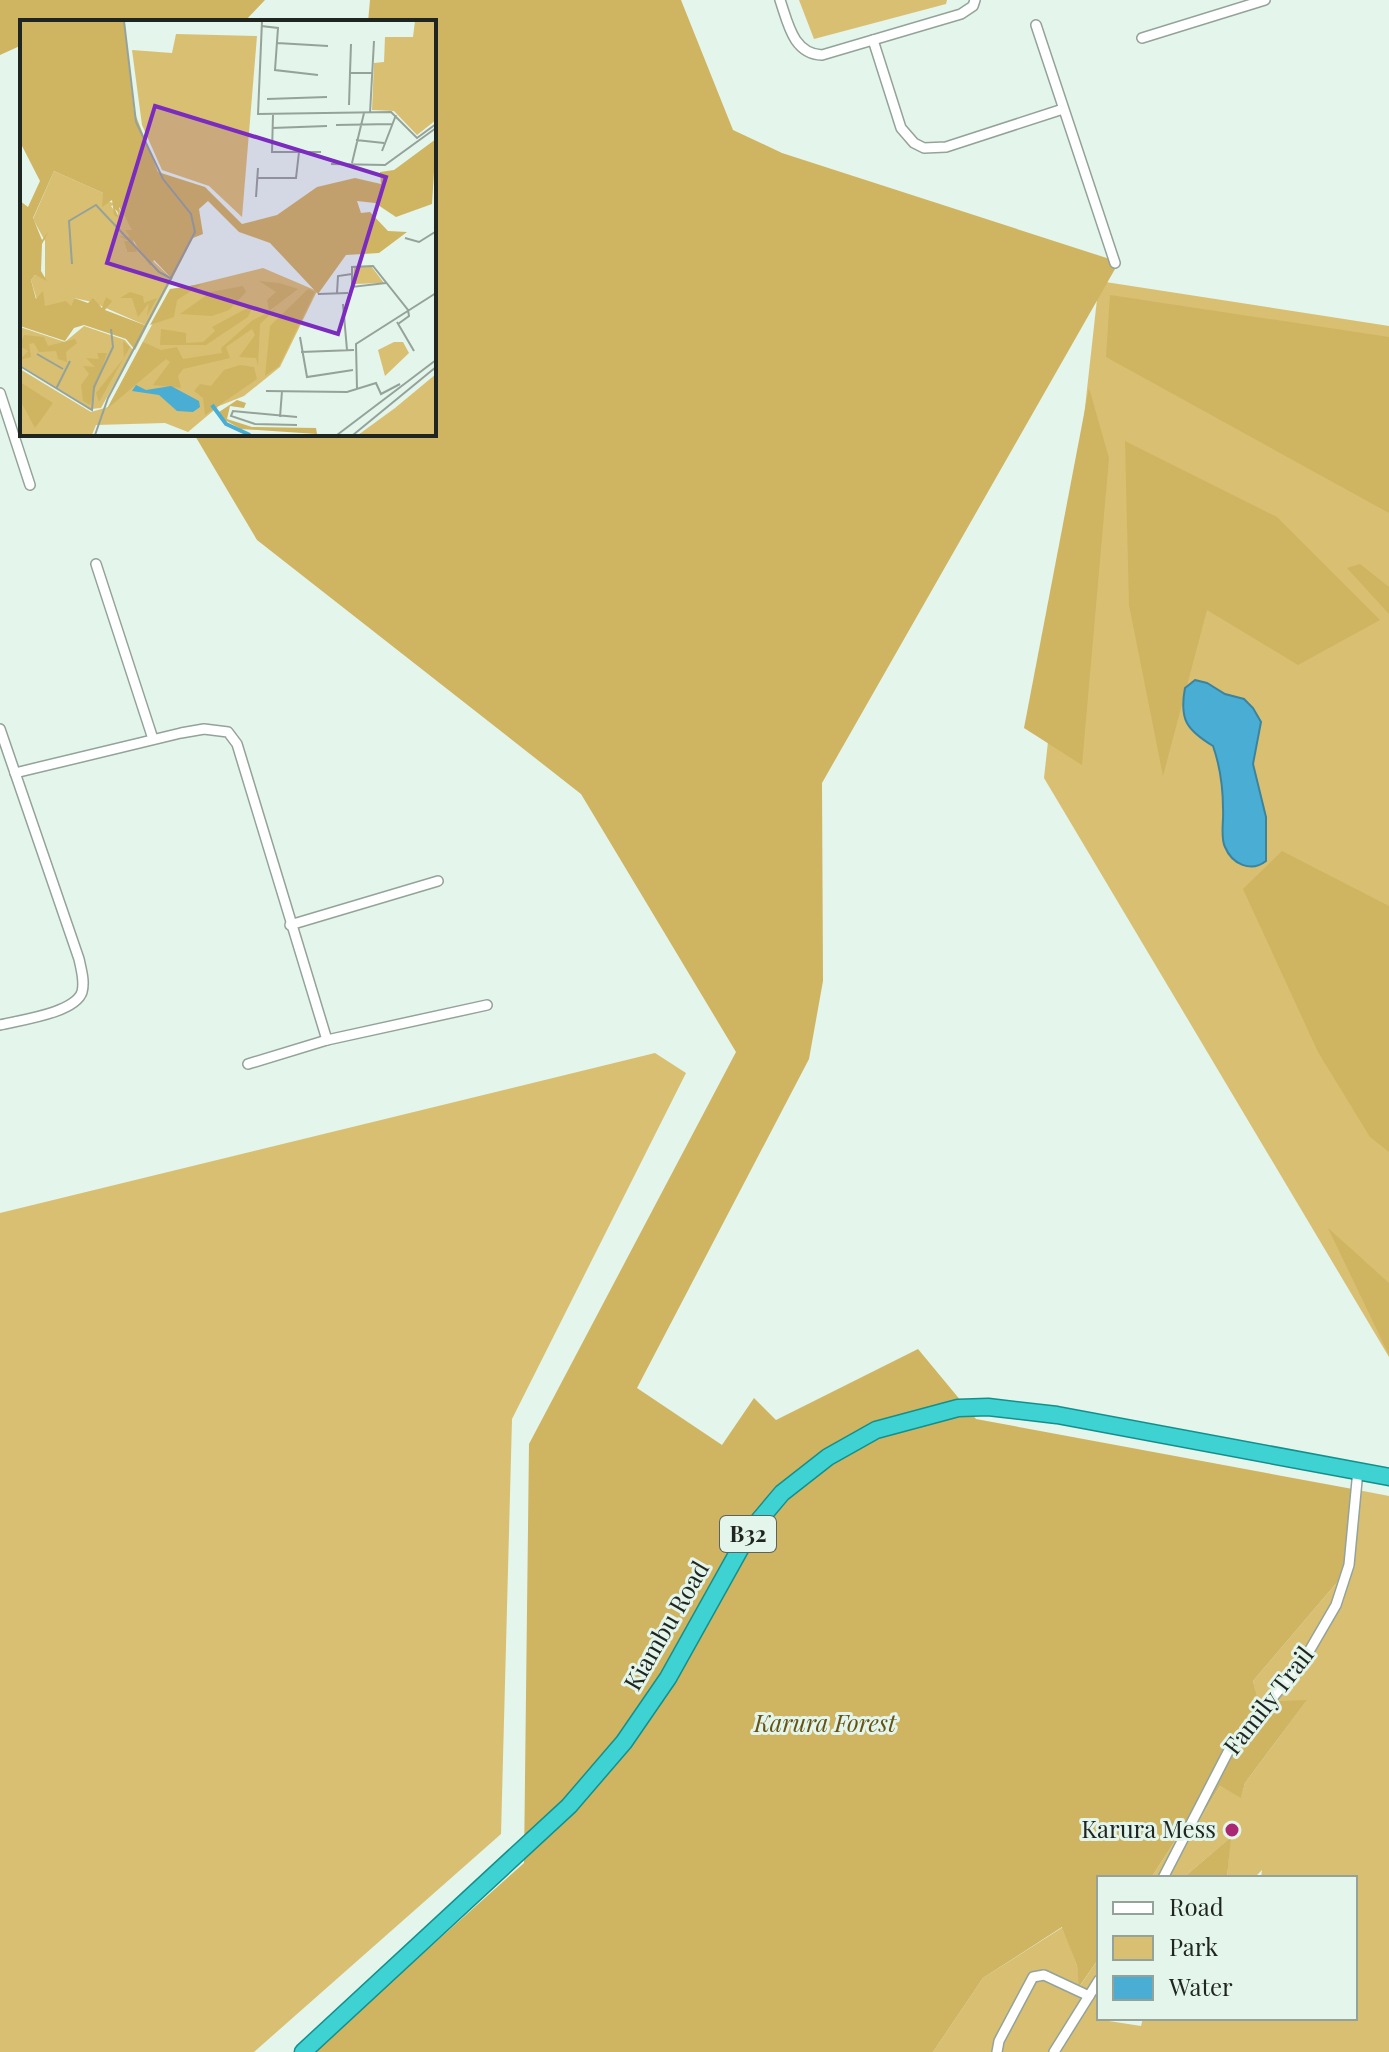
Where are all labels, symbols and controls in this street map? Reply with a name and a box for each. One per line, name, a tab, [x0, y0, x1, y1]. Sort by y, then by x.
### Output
inset map	[20, 20, 436, 436]
road number: B32	[720, 1516, 776, 1552]
street label: Kiambu Road	[615, 1555, 715, 1695]
street label: Family Trail	[1215, 1639, 1320, 1760]
park label: Karura Forest	[753, 1706, 897, 1738]
place label: Karura Mess	[1081, 1812, 1216, 1844]
marker: Karura Mess	[1223, 1821, 1241, 1839]
legend	[1097, 1876, 1357, 2020]
text: Road	[1169, 1890, 1224, 1922]
text: Park	[1169, 1930, 1219, 1962]
text: Water	[1168, 1970, 1233, 2002]

